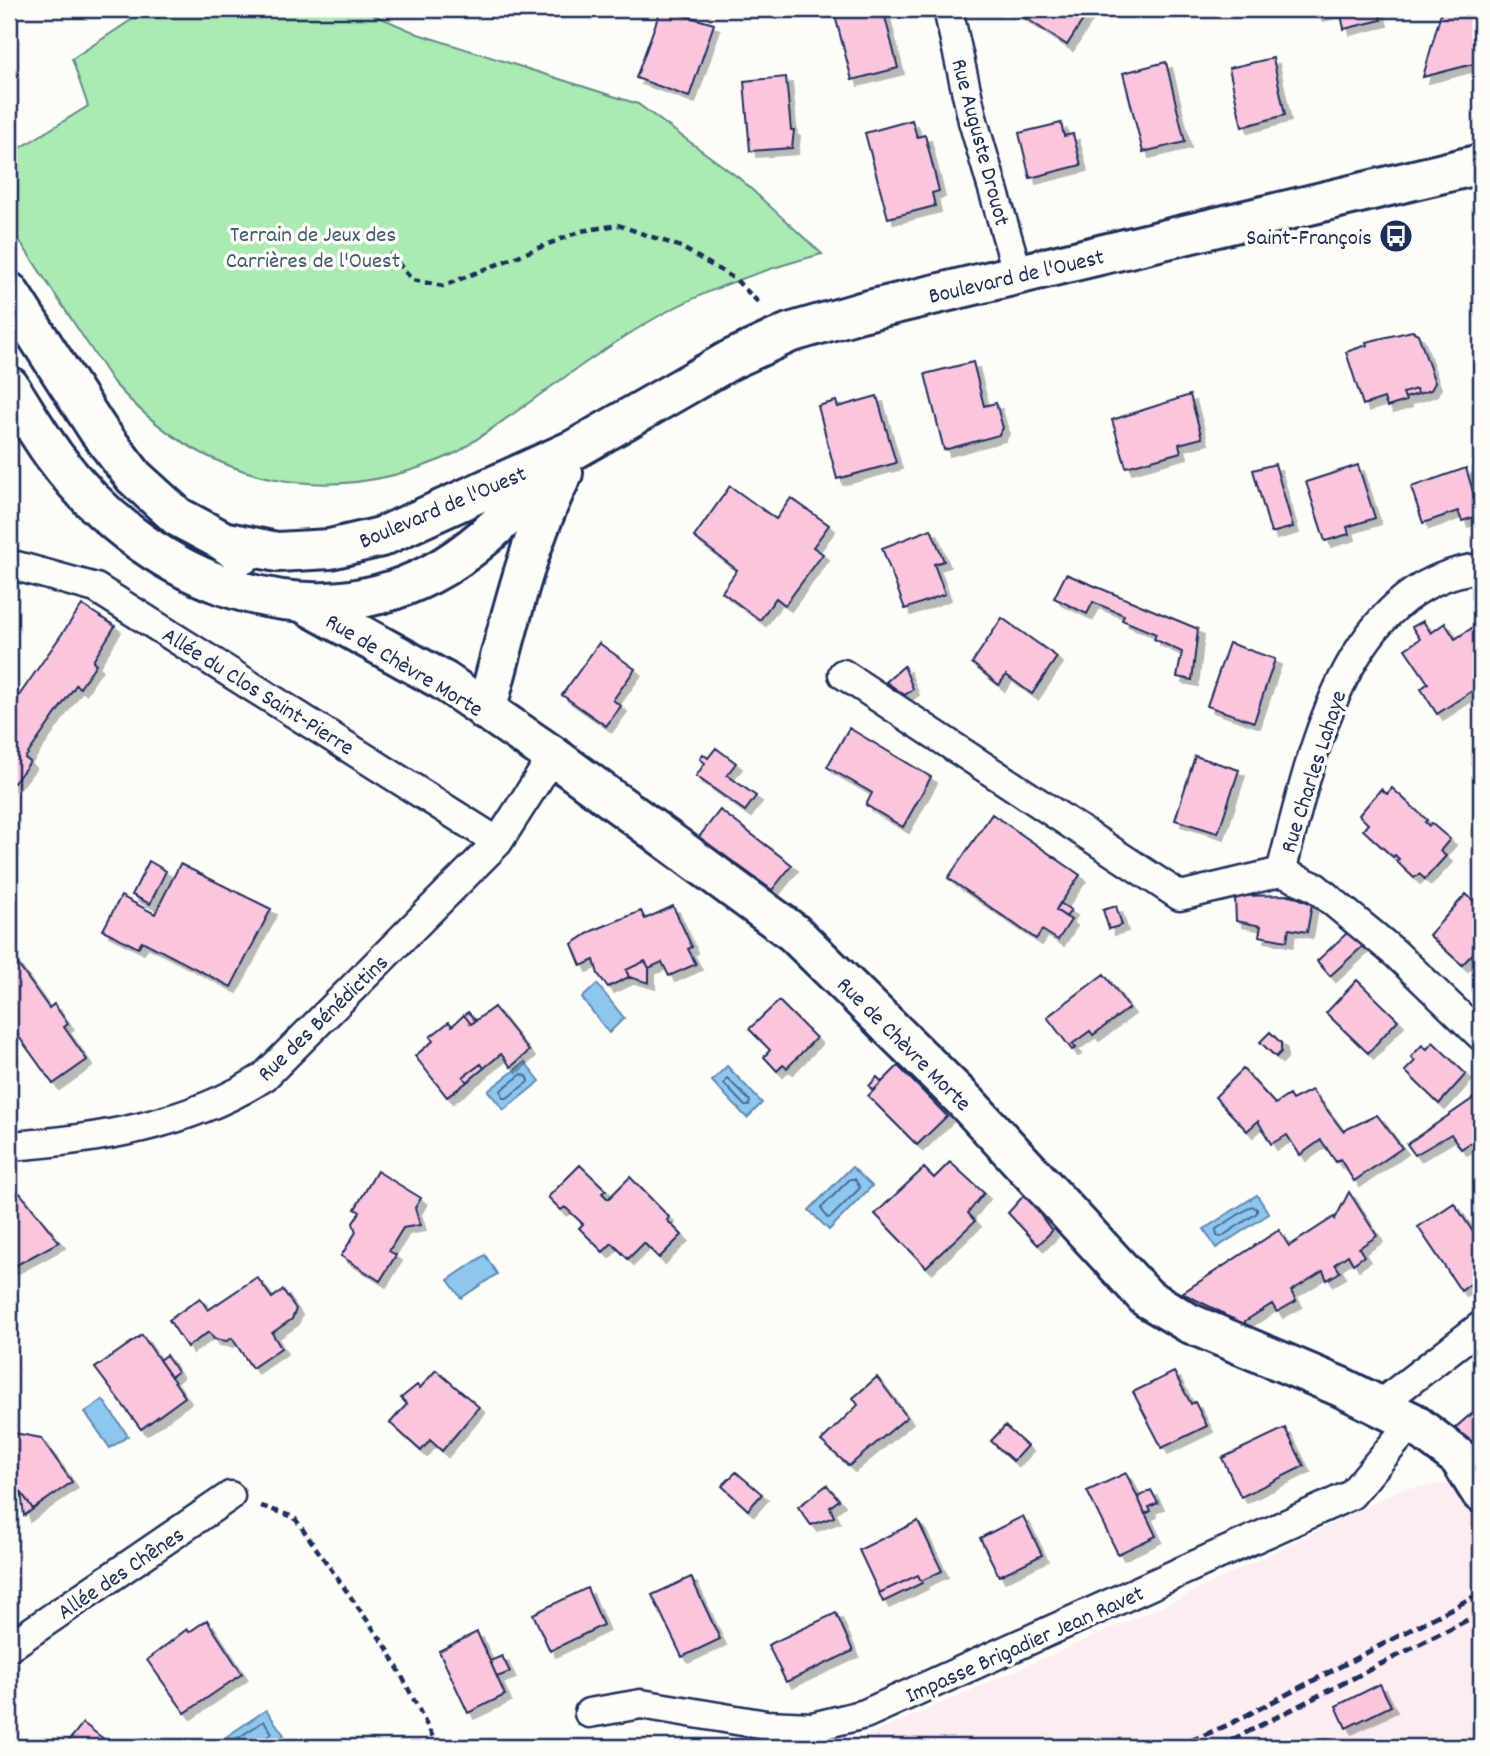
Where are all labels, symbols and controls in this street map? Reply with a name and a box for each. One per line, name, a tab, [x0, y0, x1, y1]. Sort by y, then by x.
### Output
street label: Rue Auguste Drouot	[940, 56, 1017, 230]
bus stop icon: Saint-François	[1377, 217, 1415, 255]
park label: Terrain de Jeux des Carrières de l'Ouest	[226, 220, 400, 279]
place label: Saint-François	[1246, 223, 1372, 256]
street label: Boulevard de l'Ouest	[926, 242, 1108, 315]
street label: Boulevard de l'Ouest	[354, 459, 532, 559]
street label: Rue de Chèvre Morte	[318, 607, 488, 727]
street label: Allée du Clos Saint-Pierre	[155, 620, 360, 765]
street label: Rue Charles Lahaye	[1273, 687, 1357, 858]
street label: Rue des Bénédictins	[251, 948, 397, 1091]
street label: Rue de Chèvre Morte	[828, 971, 977, 1120]
street label: Allée des Chênes	[52, 1520, 192, 1630]
street label: Impasse Brigadier Jean Ravet	[901, 1579, 1150, 1714]

